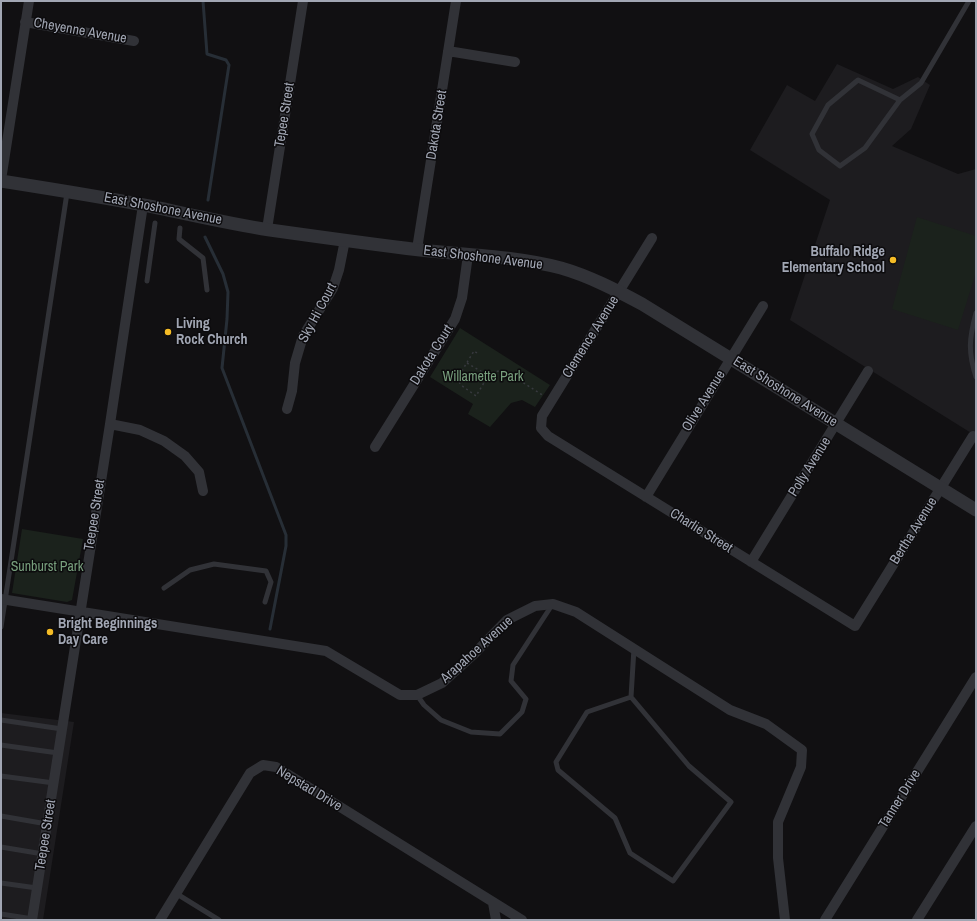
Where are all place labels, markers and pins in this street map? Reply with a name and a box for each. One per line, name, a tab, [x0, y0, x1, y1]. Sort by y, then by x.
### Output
place label: Buffalo Ridge Elementary School	[782, 244, 885, 276]
marker: Buffalo Ridge Elementary School	[888, 255, 898, 265]
place label: Living Rock Church	[176, 316, 247, 348]
marker: Living Rock Church	[163, 327, 173, 337]
place label: Bright Beginnings Day Care	[58, 616, 157, 648]
marker: Bright Beginnings Day Care	[45, 627, 55, 637]

